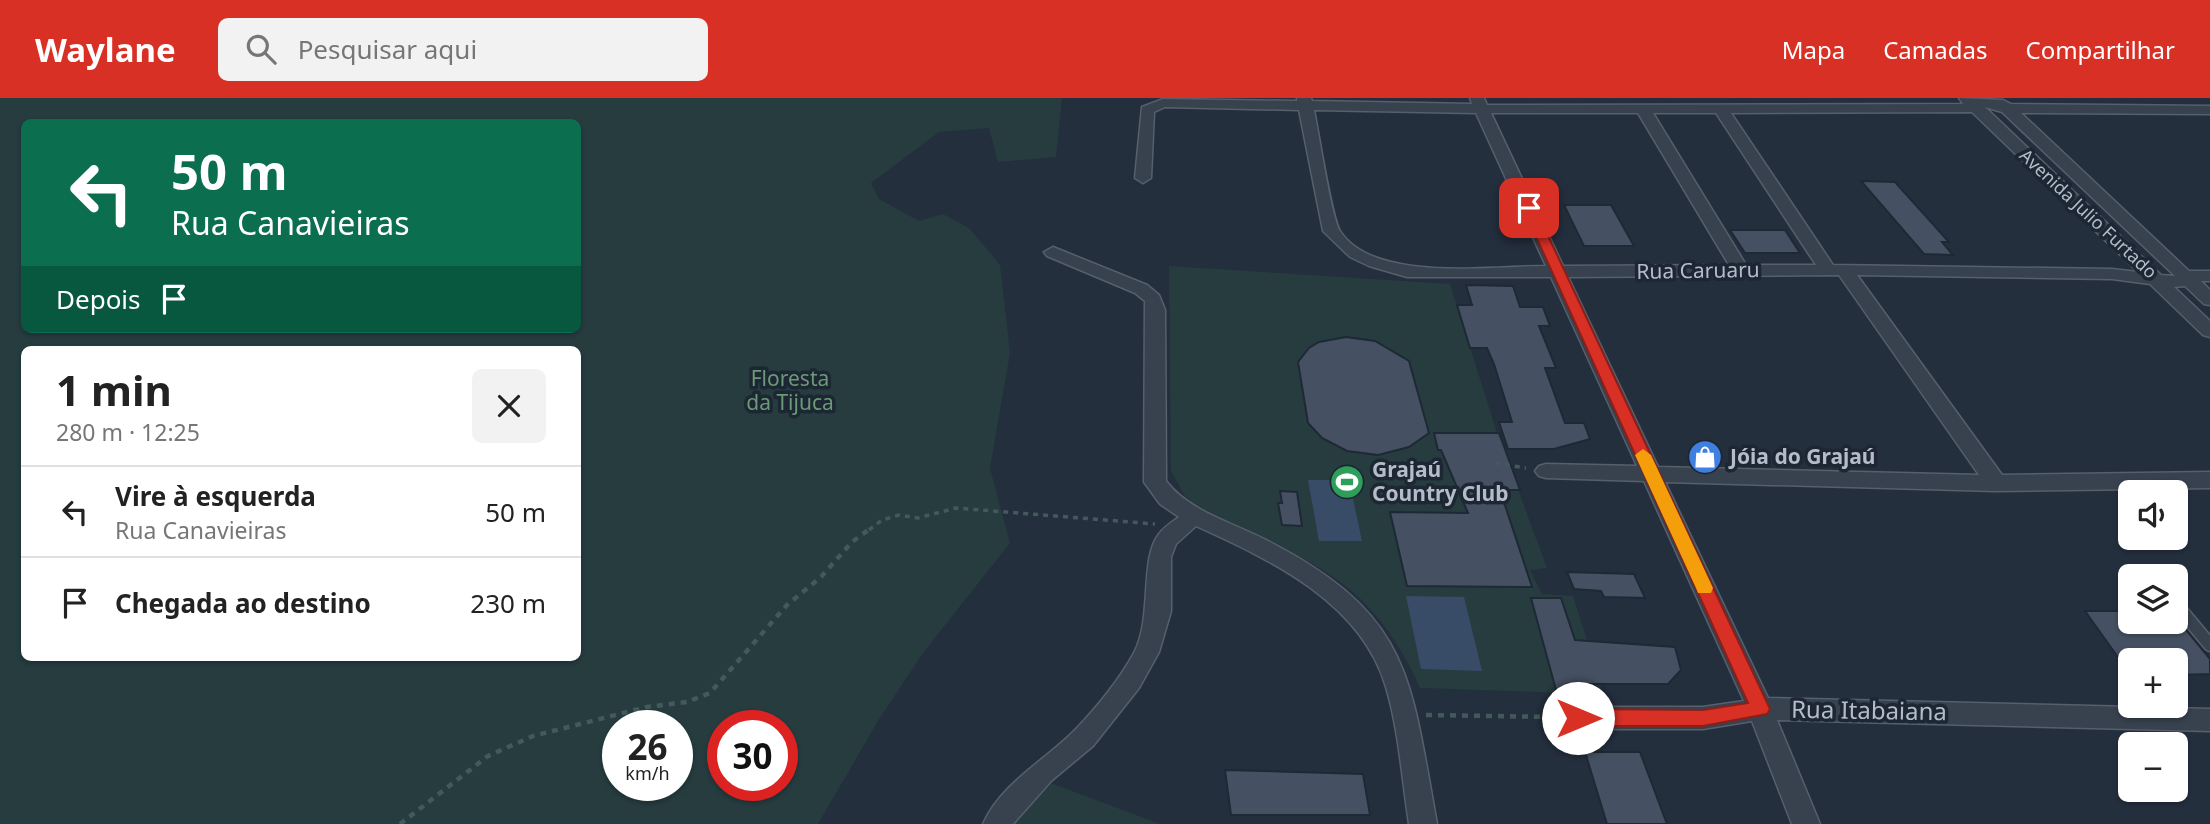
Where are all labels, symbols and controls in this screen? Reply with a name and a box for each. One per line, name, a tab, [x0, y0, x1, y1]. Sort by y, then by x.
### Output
search box	[218, 18, 708, 81]
text: Waylane	[35, 27, 176, 72]
icon: search	[242, 30, 280, 68]
text: Pesquisar aqui	[298, 31, 477, 67]
text: Mapa	[1782, 33, 1845, 66]
text: Camadas	[1883, 33, 1987, 66]
text: Compartilhar	[2025, 33, 2175, 66]
text: 50 m	[171, 138, 288, 204]
street label: Avenida Julio Furtado	[2015, 143, 2163, 283]
icon: left	[56, 147, 147, 238]
pin	[1499, 178, 1559, 238]
icon: arrive	[1510, 189, 1548, 227]
text: Rua Canavieiras	[171, 201, 410, 244]
street label: Rua Caruaru	[1636, 255, 1760, 285]
icon: arrive	[155, 280, 193, 318]
text: Depois	[56, 281, 141, 317]
text: 1 min	[56, 361, 172, 418]
park label: Floresta da Tijuca	[746, 364, 834, 416]
button: close	[472, 369, 546, 443]
text: 280 m · 12:25	[56, 416, 200, 448]
shop icon: Jóia do Grajaú	[1686, 438, 1724, 476]
place label: Jóia do Grajaú	[1728, 442, 1876, 470]
place label: Grajaú Country Club	[1372, 455, 1509, 507]
sports icon: Grajaú Country Club	[1328, 463, 1366, 501]
text: Vire à esquerda	[115, 478, 316, 514]
map controls	[2118, 480, 2188, 802]
button: sound	[2118, 480, 2188, 550]
icon: left	[56, 493, 94, 531]
text: 50 m	[485, 494, 546, 530]
text: Rua Canavieiras	[115, 514, 286, 546]
button: layers	[2118, 564, 2188, 634]
icon: arrive	[56, 584, 94, 622]
text: Chegada ao destino	[115, 585, 371, 621]
text: 230 m	[470, 585, 546, 621]
button: +	[2118, 648, 2188, 718]
position arrow	[1541, 681, 1615, 755]
street label: Rua Itabaiana	[1791, 692, 1947, 727]
speed limit sign: 30	[707, 710, 798, 801]
text: 26	[627, 723, 668, 770]
button: −	[2118, 732, 2188, 802]
text: km/h	[625, 761, 670, 785]

